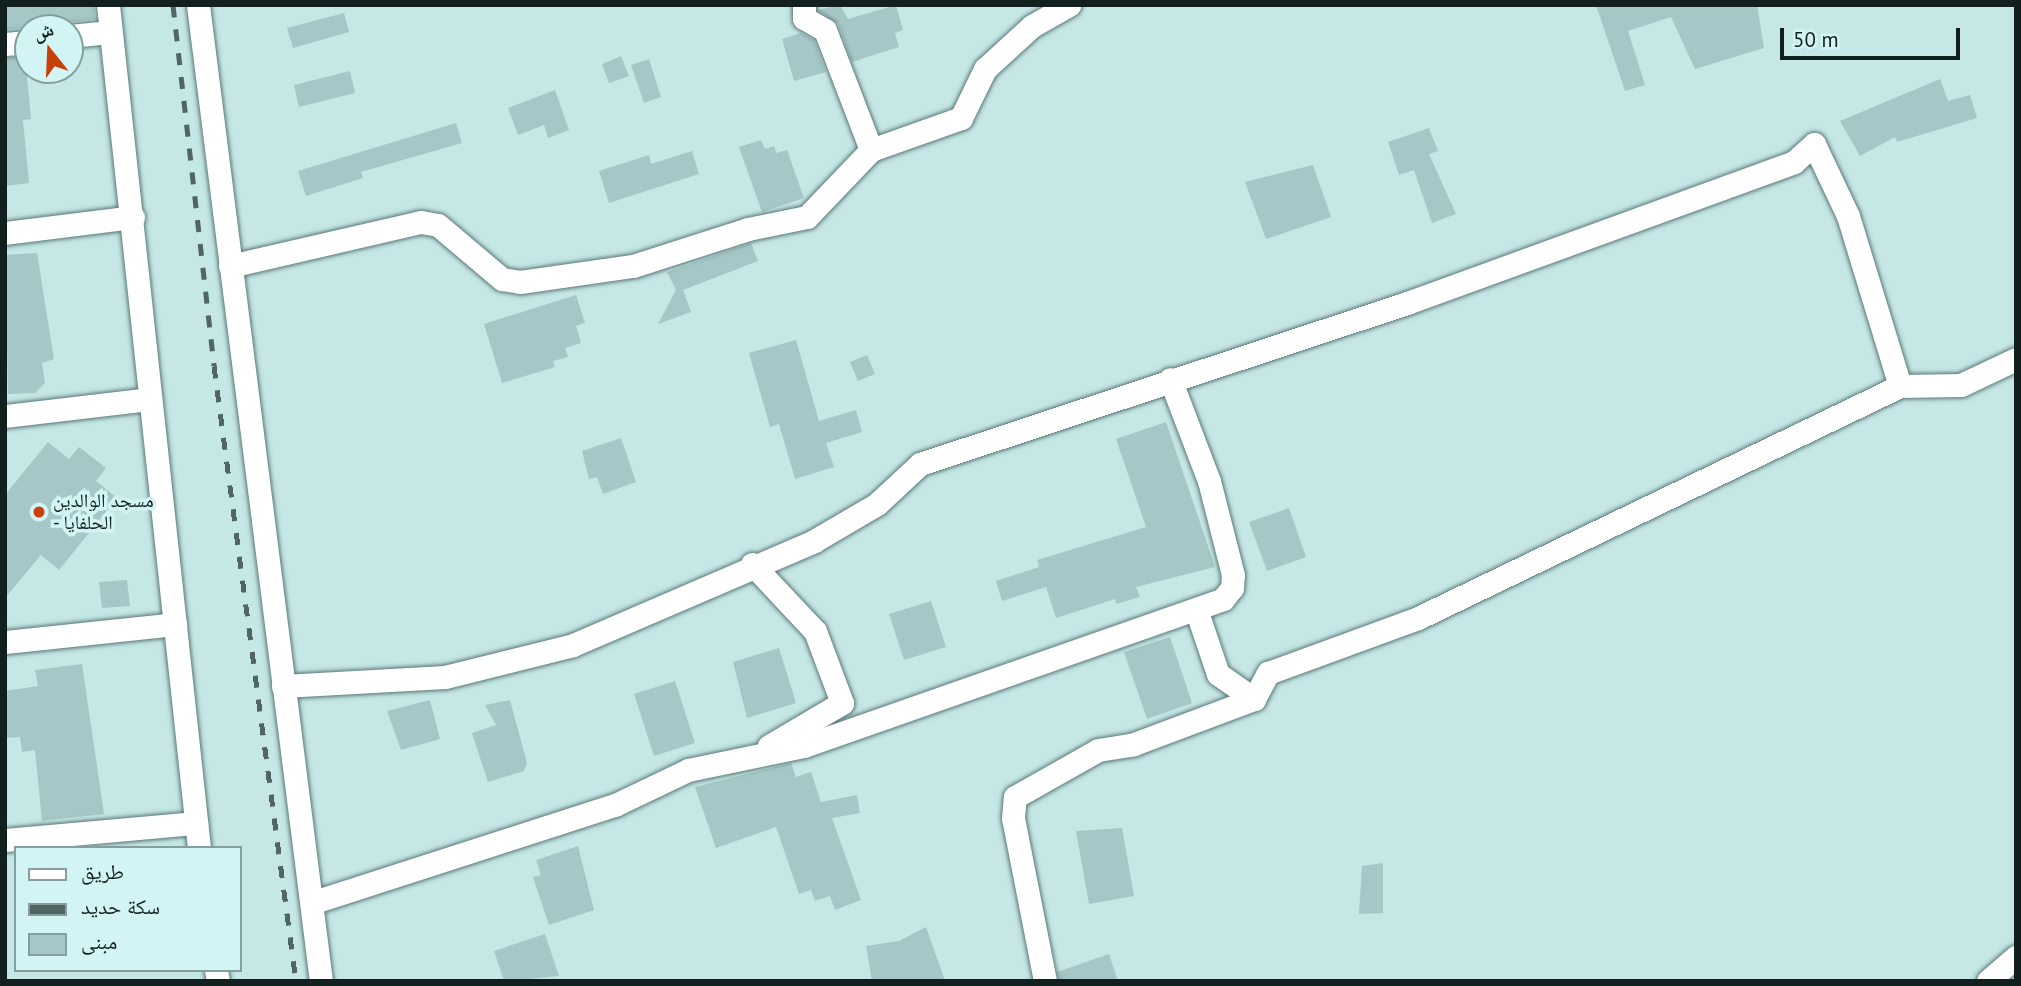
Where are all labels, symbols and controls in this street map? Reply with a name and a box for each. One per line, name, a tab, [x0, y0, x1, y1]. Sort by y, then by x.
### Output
north arrow	[14, 14, 84, 84]
scale bar	[1783, 14, 1963, 58]
text: ش	[30, 16, 56, 45]
text: 50 m	[1793, 26, 1839, 53]
place label: مسجد الوالدين - الحلفايا	[53, 490, 154, 534]
marker: مسجد الوالدين - الحلفايا	[31, 504, 47, 520]
legend	[14, 846, 242, 972]
text: طريق	[81, 858, 124, 885]
text: سكة حديد	[81, 893, 160, 920]
text: مبنى	[81, 928, 117, 955]

